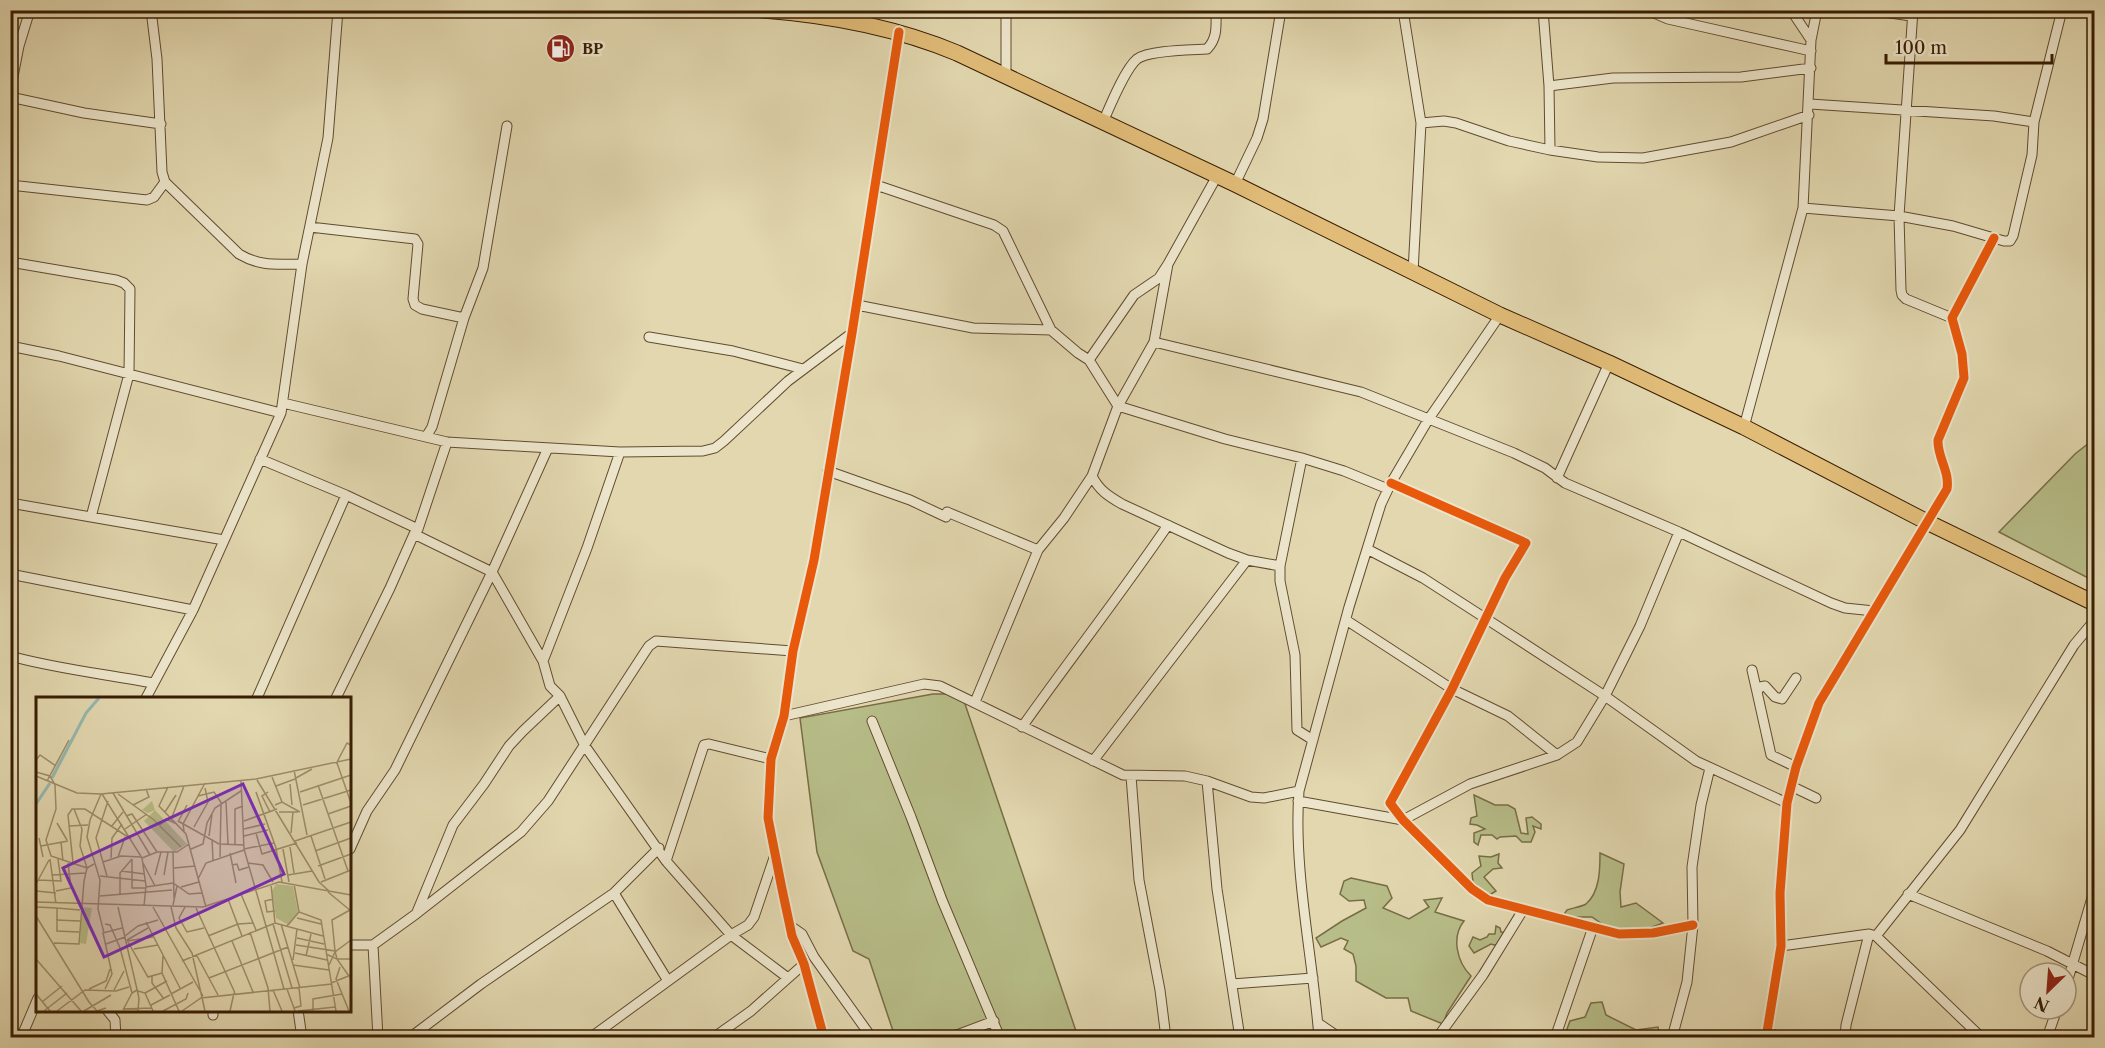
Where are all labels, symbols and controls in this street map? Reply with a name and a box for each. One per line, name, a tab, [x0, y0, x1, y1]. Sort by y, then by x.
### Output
scale bar	[1886, 27, 2052, 65]
fuel station icon: BP	[545, 32, 577, 64]
text: 100 m	[1895, 37, 1947, 59]
place label: BP	[582, 39, 603, 58]
inset map	[36, 697, 351, 1012]
north arrow	[2018, 961, 2078, 1021]
text: N	[2031, 993, 2052, 1017]

